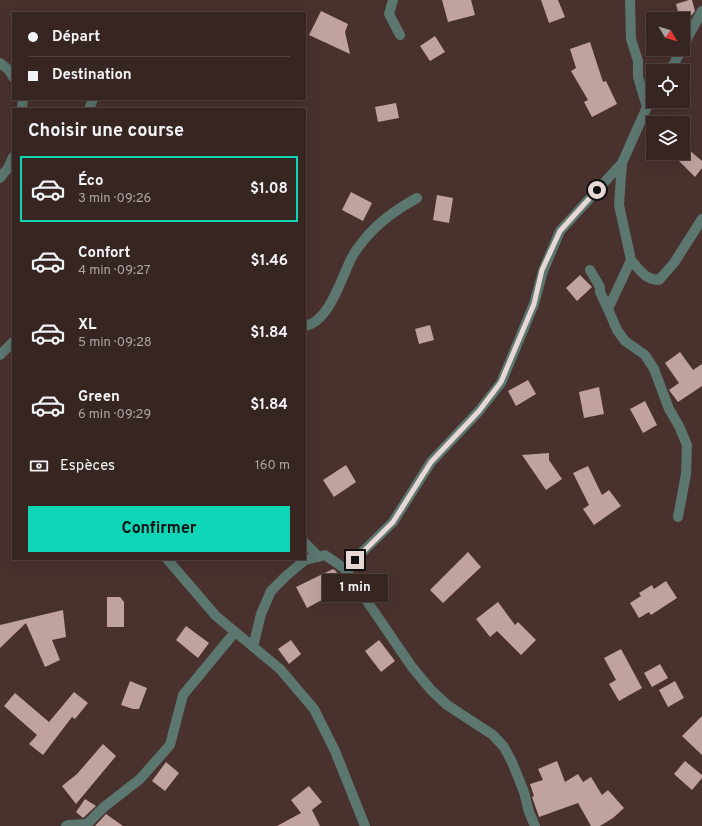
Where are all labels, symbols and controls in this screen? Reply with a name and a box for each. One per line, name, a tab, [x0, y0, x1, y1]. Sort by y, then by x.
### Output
north arrow	[646, 12, 690, 56]
map controls	[646, 12, 690, 160]
text: Départ	[52, 28, 100, 47]
button: locate	[646, 64, 690, 108]
text: Destination	[52, 66, 132, 85]
button: layers	[646, 116, 690, 160]
text: Choisir une course	[28, 120, 184, 143]
icon: car	[30, 171, 66, 207]
text: Éco	[78, 172, 103, 191]
text: $1.08	[250, 180, 288, 199]
route start	[588, 181, 606, 199]
text: 3 min · 09:26	[78, 191, 151, 207]
icon: car	[30, 243, 66, 279]
text: Confort	[78, 244, 130, 263]
text: $1.46	[250, 252, 288, 271]
text: 4 min · 09:27	[78, 263, 151, 279]
icon: car	[30, 315, 66, 351]
text: XL	[78, 316, 96, 335]
text: $1.84	[250, 324, 288, 343]
text: 5 min · 09:28	[78, 335, 152, 351]
icon: car	[30, 387, 66, 423]
text: Green	[78, 388, 120, 407]
text: $1.84	[250, 396, 288, 415]
text: 6 min · 09:29	[78, 407, 151, 423]
icon: cash	[28, 455, 50, 477]
text: Espèces	[60, 457, 115, 476]
text: 160 m	[255, 458, 290, 474]
button: Confirmer	[28, 506, 290, 552]
route end	[346, 551, 364, 569]
callout: 1 min	[322, 574, 388, 602]
text: 1 min	[339, 580, 371, 596]

